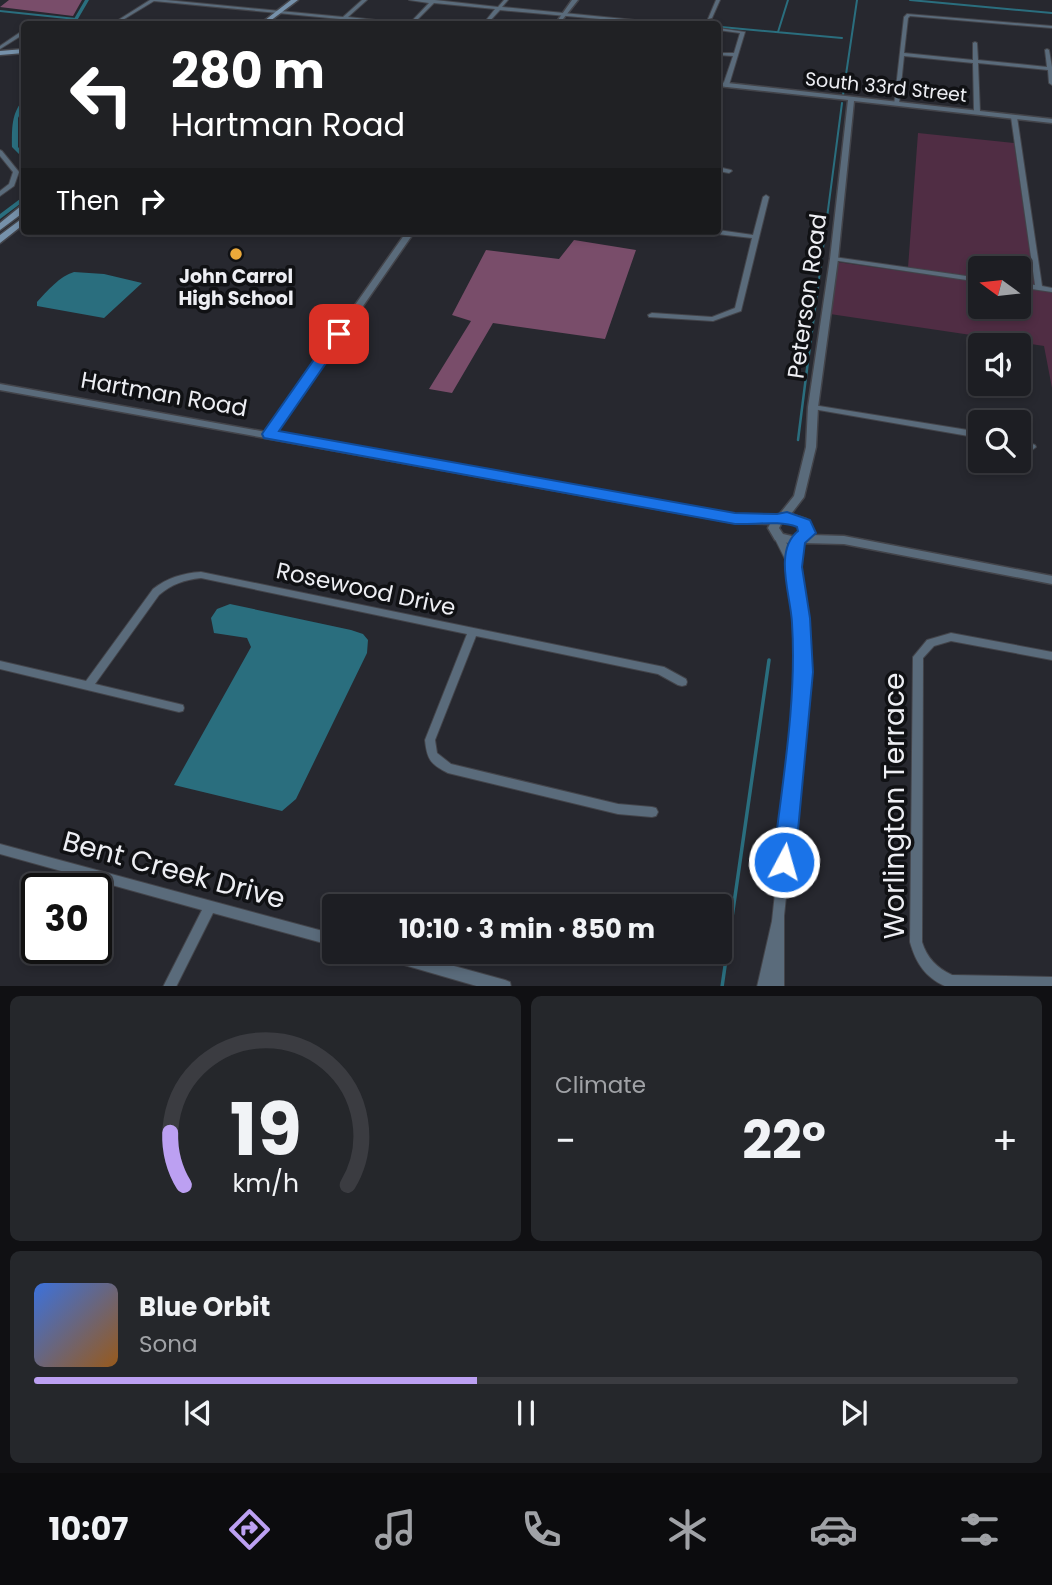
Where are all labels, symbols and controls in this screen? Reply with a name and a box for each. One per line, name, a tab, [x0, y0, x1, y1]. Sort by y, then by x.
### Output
text: 280 m	[171, 37, 325, 105]
icon: left	[56, 49, 147, 140]
street label: South 33rd Street	[804, 65, 968, 109]
text: Hartman Road	[171, 102, 405, 147]
icon: right	[133, 182, 171, 220]
text: Then	[56, 183, 119, 219]
street label: Peterson Road	[780, 211, 834, 381]
marker: John Carrol High School	[228, 246, 244, 262]
north arrow	[968, 256, 1031, 318]
map controls	[968, 256, 1031, 473]
place label: John Carrol High School	[178, 263, 294, 312]
pin	[309, 304, 369, 364]
icon: arrive	[320, 315, 358, 353]
button: sound	[968, 333, 1031, 396]
street label: Hartman Road	[78, 364, 250, 424]
button: search	[968, 410, 1031, 473]
street label: Rosewood Drive	[273, 554, 459, 624]
street label: Worlington Terrace	[875, 673, 914, 939]
street label: Bent Creek Drive	[58, 822, 290, 918]
position arrow	[747, 825, 821, 899]
speed limit sign: 30	[21, 873, 112, 964]
text: 10:10 · 3 min · 850 m	[399, 911, 655, 947]
text: Climate	[555, 1069, 646, 1101]
text: 19	[229, 1079, 302, 1180]
text: 22°	[742, 1104, 826, 1177]
text: −	[555, 1114, 576, 1167]
text: +	[992, 1114, 1018, 1167]
text: km/h	[232, 1165, 299, 1200]
text: Blue Orbit	[139, 1289, 270, 1325]
text: Sona	[139, 1328, 198, 1360]
icon: previous	[179, 1394, 217, 1432]
icon: pause	[507, 1394, 545, 1432]
icon: next	[835, 1394, 873, 1432]
icon: directions	[225, 1505, 274, 1554]
icon: music	[371, 1505, 420, 1554]
icon: phone	[517, 1505, 566, 1554]
icon: climate	[663, 1505, 712, 1554]
icon: car	[809, 1505, 858, 1554]
icon: filters	[955, 1505, 1004, 1554]
text: 10:07	[48, 1506, 128, 1551]

